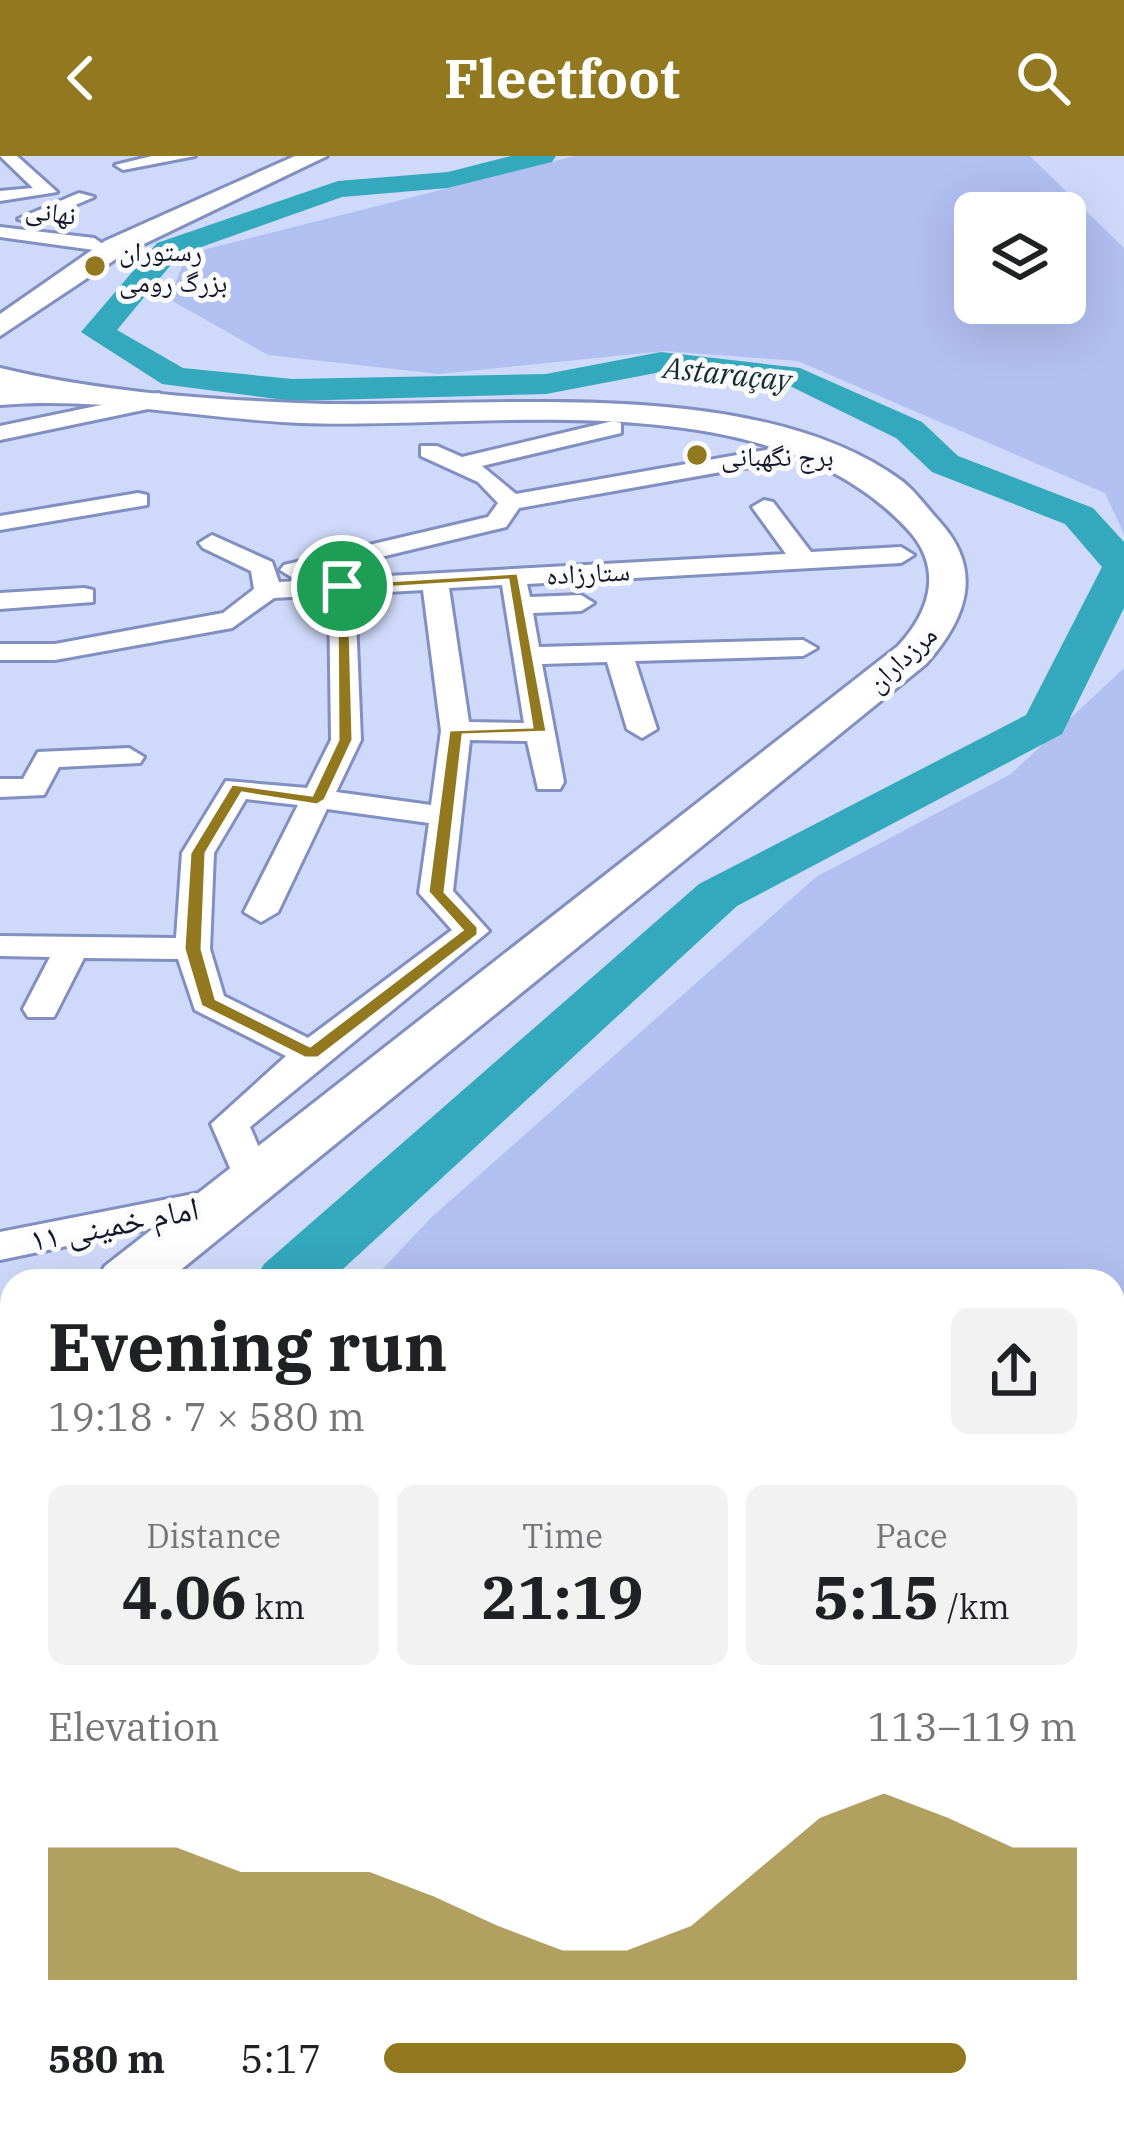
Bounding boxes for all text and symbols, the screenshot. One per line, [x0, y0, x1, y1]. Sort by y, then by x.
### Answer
text: Fleetfoot [444, 43, 680, 113]
icon: back [48, 45, 114, 111]
icon: search [1010, 45, 1076, 111]
street label: نهانی [24, 190, 78, 232]
map controls [954, 192, 1086, 324]
button: layers [954, 192, 1086, 324]
place label: رستوران بزرگ رومی [119, 233, 227, 299]
marker: رستوران بزرگ رومی [82, 253, 108, 279]
water label: Astaraçay [659, 347, 795, 399]
place label: برج نگهبانی [721, 438, 834, 474]
marker: برج نگهبانی [684, 442, 710, 468]
pin [291, 535, 393, 637]
street label: ستارزاده [545, 552, 631, 592]
icon: arrive [309, 553, 375, 619]
street label: مرزداران [858, 617, 944, 699]
street label: امام خمینی ۱۱ [26, 1186, 202, 1261]
text: Evening run [48, 1303, 447, 1389]
button: share [951, 1308, 1077, 1434]
text: 19:18 · 7 × 580 m [48, 1391, 365, 1442]
text: Distance [146, 1514, 281, 1557]
text: Time [522, 1514, 603, 1557]
text: Pace [875, 1514, 948, 1557]
text: 4.06 [122, 1557, 247, 1636]
text: 21:19 [481, 1557, 644, 1636]
text: 5:15 [813, 1557, 939, 1636]
text: km [247, 1585, 305, 1628]
text: /km [939, 1585, 1010, 1628]
text: Elevation [48, 1701, 220, 1752]
text: 113–119 m [867, 1701, 1077, 1752]
text: 580 m [48, 2033, 165, 2084]
text: 5:17 [240, 2033, 321, 2084]

